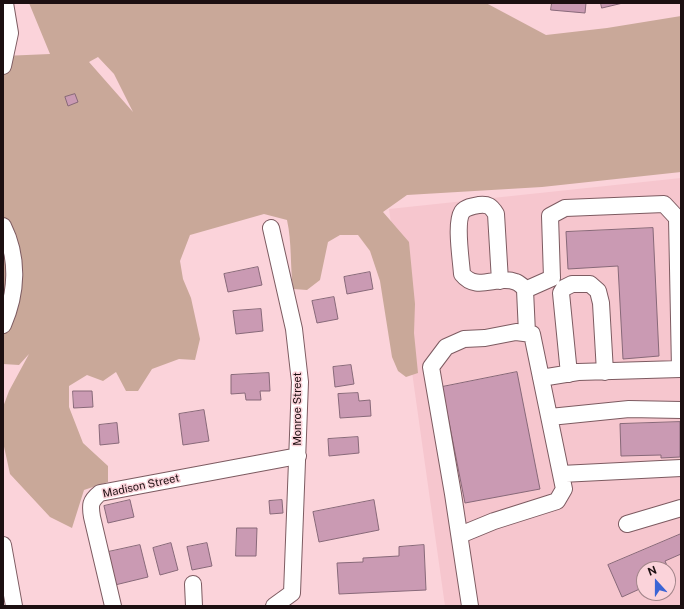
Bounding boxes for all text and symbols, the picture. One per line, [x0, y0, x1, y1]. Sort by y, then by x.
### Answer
street label: Monroe Street [291, 372, 305, 446]
street label: Madison Street [101, 471, 181, 501]
north arrow [636, 561, 676, 601]
text: N [646, 564, 658, 578]

